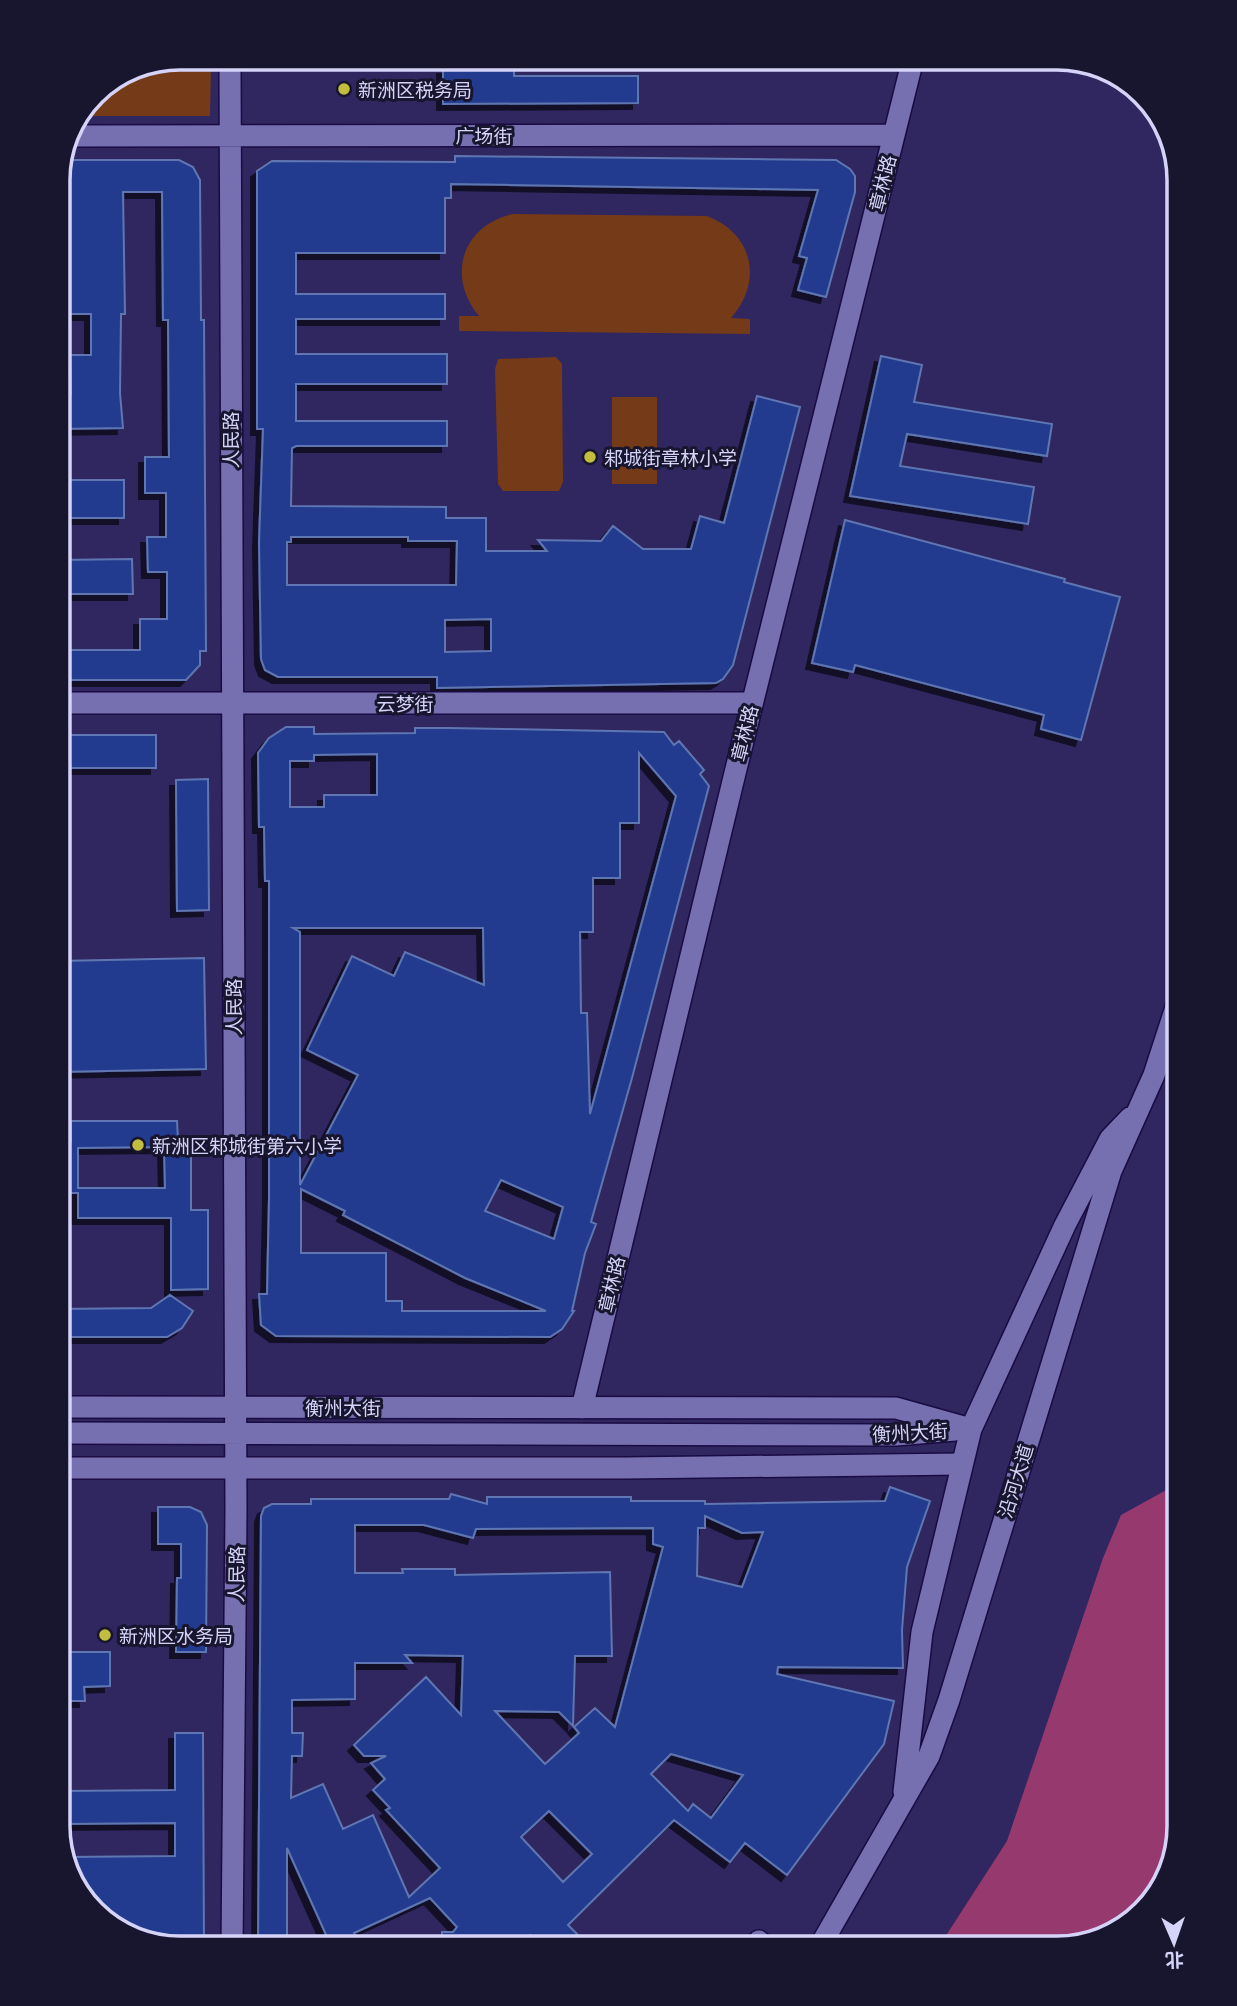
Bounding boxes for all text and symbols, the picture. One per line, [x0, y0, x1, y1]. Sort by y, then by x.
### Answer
place label: 新洲区税务局 [358, 75, 472, 104]
marker: 新洲区税务局 [336, 81, 352, 97]
street label: 广场街 [455, 121, 513, 150]
street label: 章林路 [861, 152, 903, 214]
street label: 人民路 [216, 411, 245, 469]
place label: 邾城街章林小学 [604, 443, 737, 472]
marker: 邾城街章林小学 [582, 449, 598, 465]
street label: 云梦街 [376, 689, 434, 718]
street label: 章林路 [723, 702, 765, 764]
street label: 人民路 [219, 978, 248, 1036]
place label: 新洲区邾城街第六小学 [152, 1131, 342, 1160]
marker: 新洲区邾城街第六小学 [130, 1137, 146, 1153]
street label: 章林路 [590, 1253, 632, 1315]
street label: 衡州大街 [305, 1393, 381, 1422]
street label: 衡州大街 [871, 1416, 949, 1448]
street label: 沿河大道 [990, 1440, 1040, 1522]
street label: 人民路 [221, 1545, 251, 1603]
place label: 新洲区水务局 [119, 1621, 233, 1650]
marker: 新洲区水务局 [97, 1627, 113, 1643]
north arrow [1139, 1908, 1209, 1978]
text: 北 [1165, 1946, 1185, 1975]

